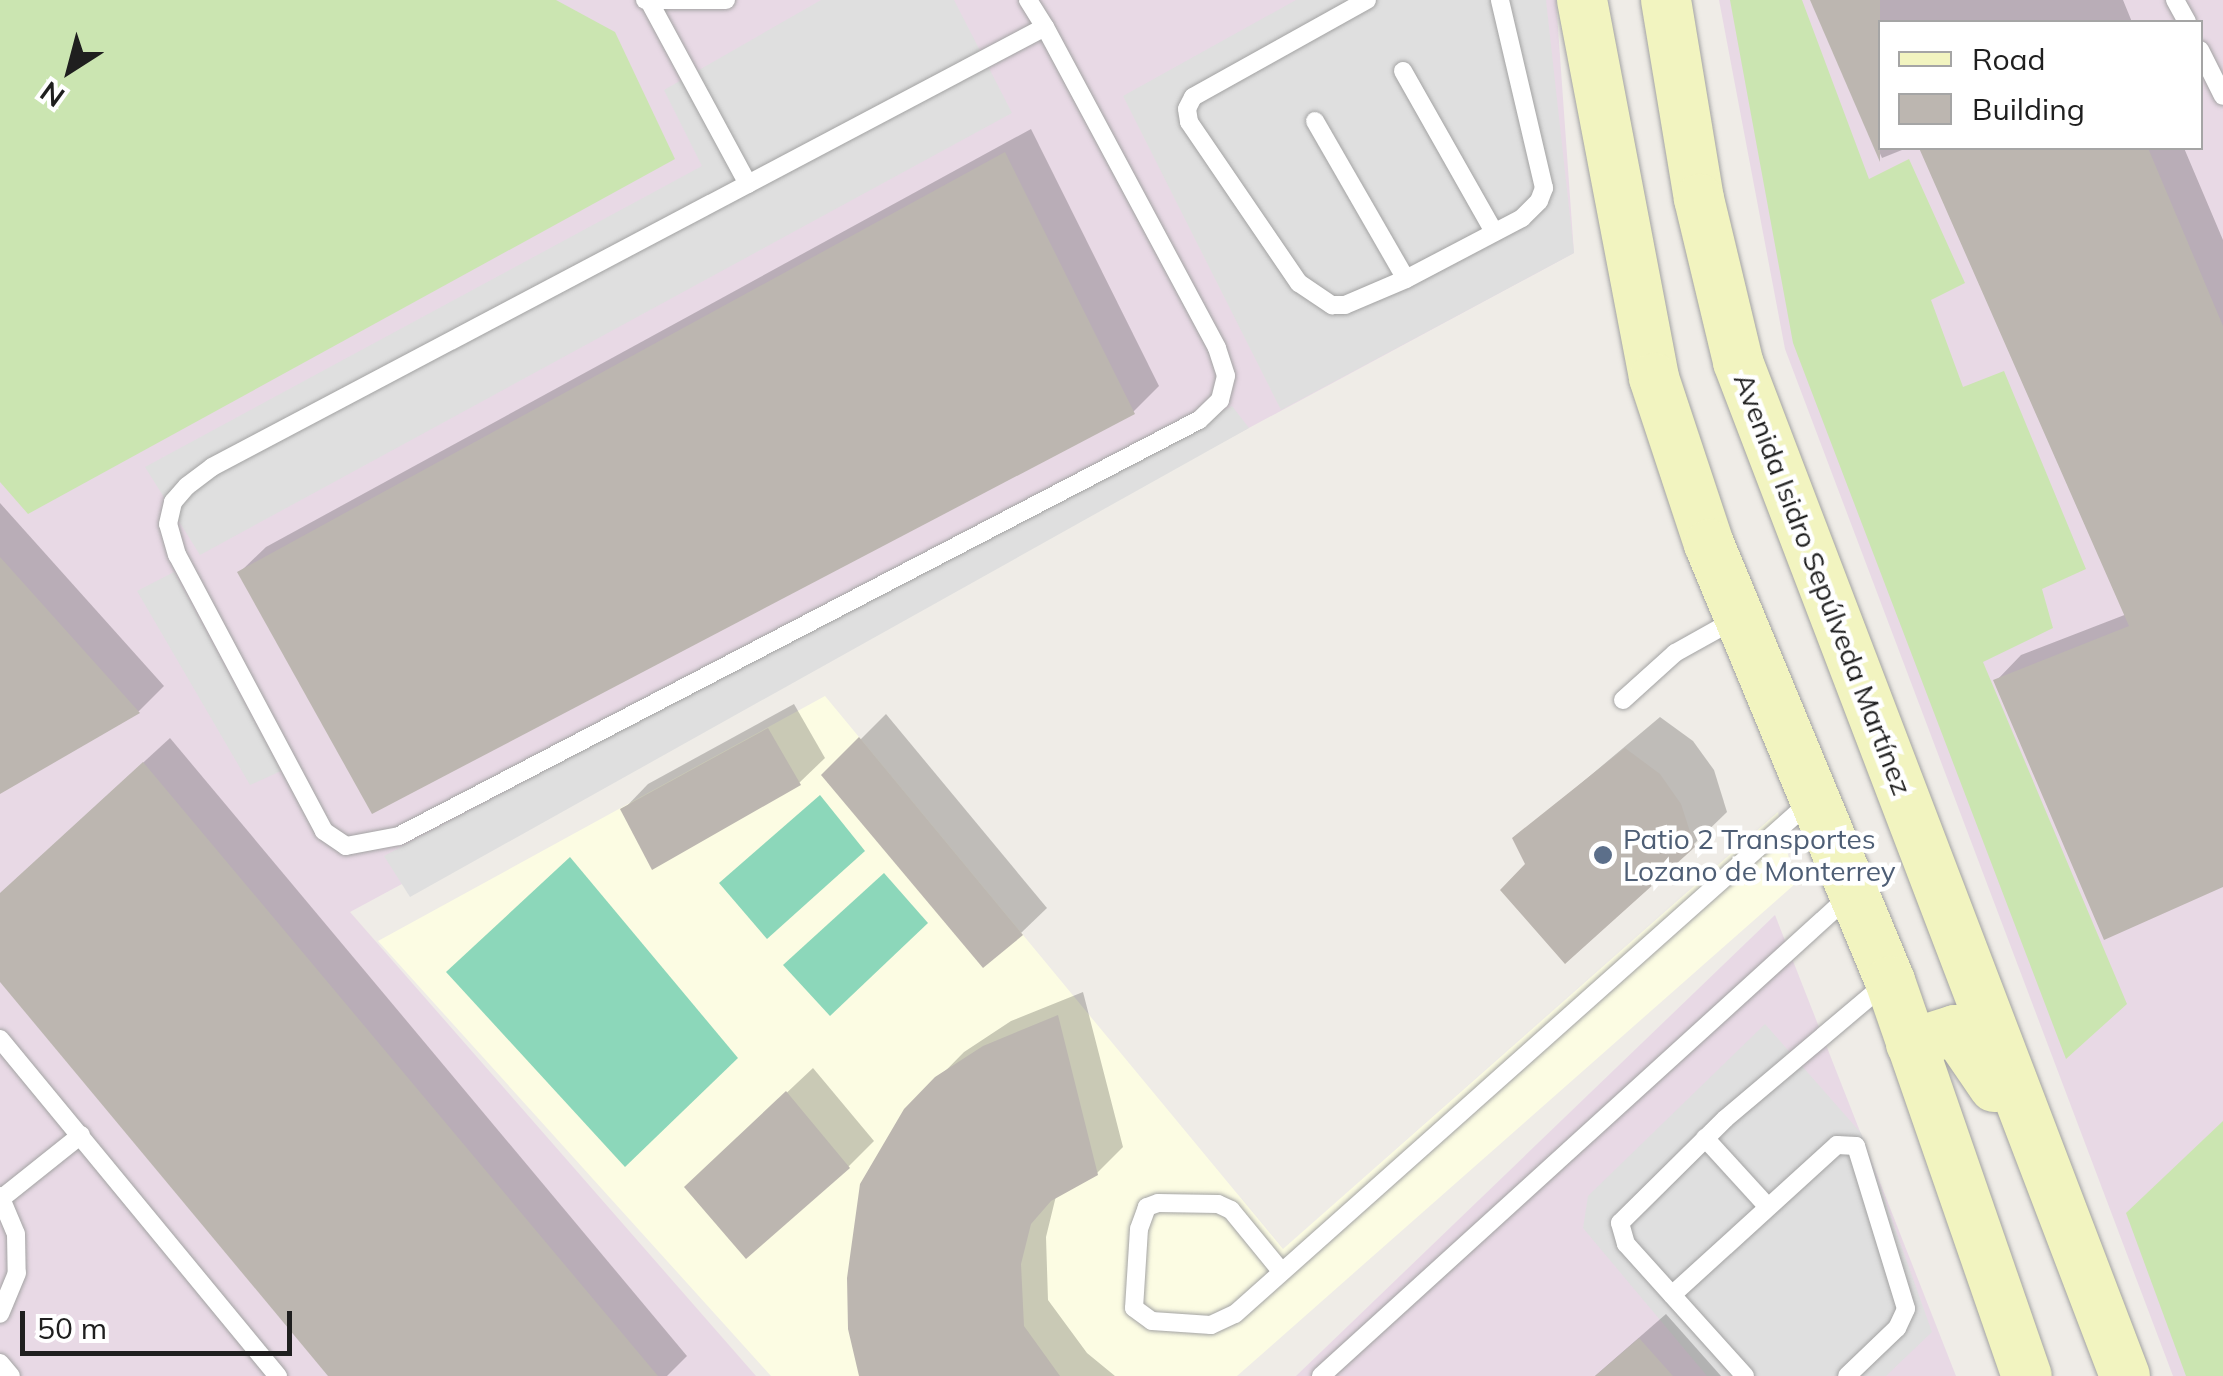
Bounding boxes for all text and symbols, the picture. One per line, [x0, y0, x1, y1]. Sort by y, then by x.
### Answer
north arrow [20, 20, 120, 120]
legend [1878, 20, 2203, 150]
text: Road [1972, 40, 2046, 78]
text: N [33, 74, 71, 115]
text: Building [1972, 90, 2085, 128]
street label: Avenida Isidro Sepúlveda Martínez [1727, 368, 1919, 800]
place label: Patio 2 Transportes Lozano de Monterrey [1623, 822, 1896, 888]
marker: Patio 2 Transportes Lozano de Monterrey [1592, 844, 1614, 866]
scale bar [25, 1291, 298, 1353]
text: 50 m [37, 1309, 107, 1347]

